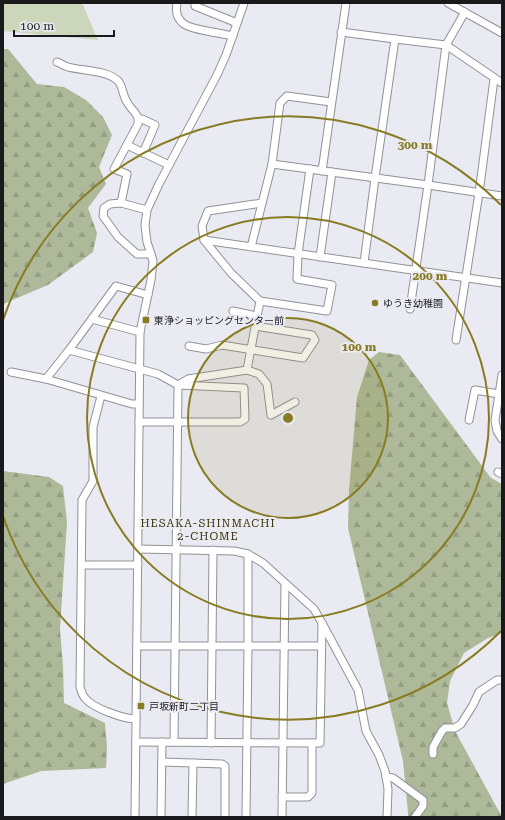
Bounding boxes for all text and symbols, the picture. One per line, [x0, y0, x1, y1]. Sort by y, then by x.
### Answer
scale bar [14, 12, 114, 38]
text: 100 m [20, 19, 54, 33]
text: 300 m [398, 138, 433, 152]
text: 200 m [413, 269, 448, 283]
marker: ゆうき幼稚園 [370, 298, 380, 308]
place label: ゆうき幼稚園 [383, 298, 443, 309]
marker: 東浄ショッピングセンター前 [141, 315, 151, 325]
place label: 東浄ショッピングセンター前 [154, 315, 284, 326]
text: 100 m [342, 340, 377, 354]
centre of rings [281, 411, 295, 425]
district label: HESAKA-SHINMACHI 2-CHOME [140, 517, 276, 543]
marker: 戸坂新町二丁目 [136, 701, 146, 711]
place label: 戸坂新町二丁目 [149, 701, 219, 712]

